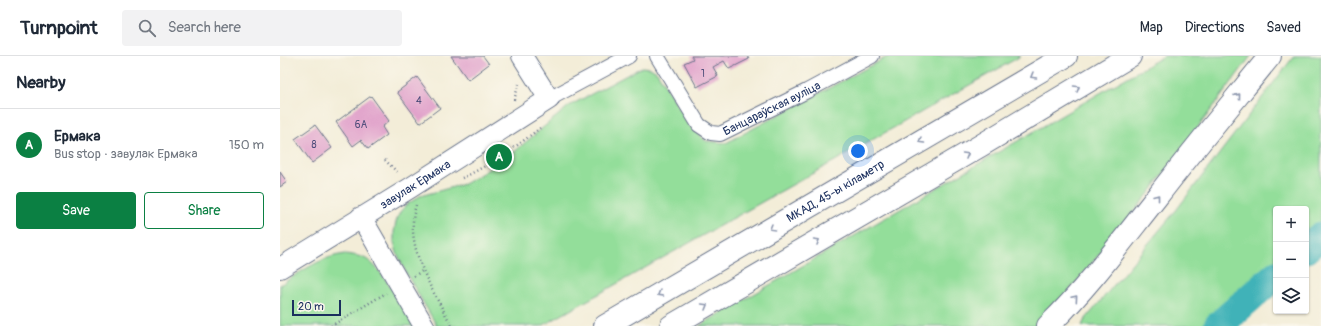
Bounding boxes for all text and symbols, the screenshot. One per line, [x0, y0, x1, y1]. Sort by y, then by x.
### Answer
search box [122, 10, 402, 46]
text: Turnpoint [20, 16, 98, 40]
icon: search [136, 17, 158, 39]
text: Search here [168, 18, 241, 37]
text: Map [1140, 19, 1163, 36]
text: Directions [1185, 19, 1244, 36]
text: Saved [1266, 19, 1301, 36]
house number: 1 [701, 68, 705, 80]
one-way arrow [1030, 71, 1037, 78]
text: Nearby [16, 72, 65, 93]
street label: Банцараўская вуліца [721, 78, 824, 139]
one-way arrow [1073, 85, 1080, 92]
one-way arrow [1234, 93, 1241, 100]
house number: 4 [416, 95, 422, 107]
house number: 6А [355, 119, 368, 131]
text: Ермака [54, 127, 100, 146]
text: A [25, 137, 33, 153]
text: 150 m [229, 137, 264, 153]
one-way arrow [917, 137, 925, 144]
house number: 8 [311, 139, 317, 151]
your location [848, 141, 868, 161]
pin: A [486, 142, 512, 172]
text: Bus stop · завулак Ермака [54, 146, 198, 162]
one-way arrow [962, 152, 969, 159]
street label: завулак Ермака [378, 157, 454, 213]
street label: МКАД, 45-ы кіламетр [784, 157, 888, 226]
button: Save [16, 192, 136, 229]
button: Share [144, 192, 264, 229]
one-way arrow [1152, 194, 1159, 201]
map controls [1273, 206, 1309, 314]
button: + [1273, 206, 1309, 242]
one-way arrow [769, 224, 776, 231]
one-way arrow [813, 238, 820, 246]
button: − [1273, 242, 1309, 278]
button: layers [1273, 278, 1309, 314]
one-way arrow [657, 289, 664, 296]
one-way arrow [1071, 295, 1078, 303]
scale bar [292, 298, 341, 317]
text: 20 m [298, 300, 324, 313]
one-way arrow [701, 304, 708, 311]

